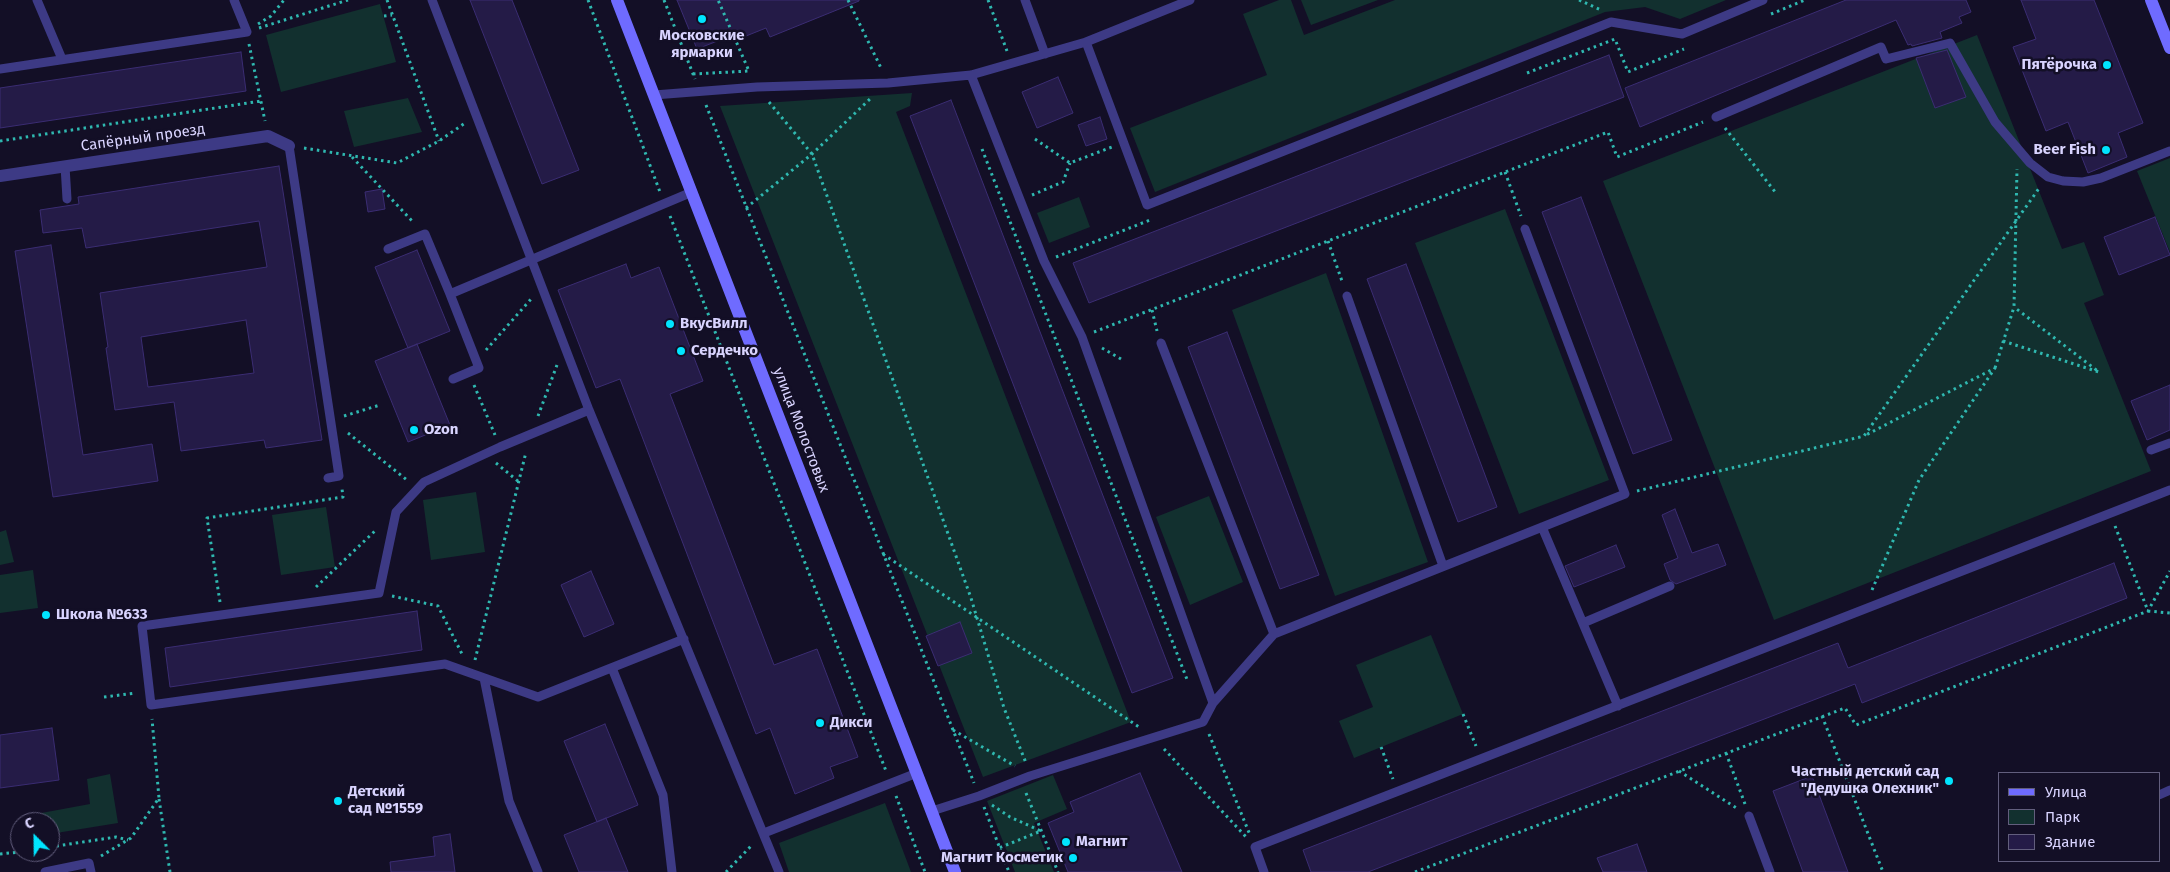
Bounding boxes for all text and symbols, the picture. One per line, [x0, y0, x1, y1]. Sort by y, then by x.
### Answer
marker: Московские ярмарки [696, 13, 708, 25]
place label: Московские ярмарки [659, 27, 745, 62]
place label: Пятёрочка [2022, 56, 2097, 74]
marker: Пятёрочка [2101, 59, 2113, 71]
street label: Сапёрный проезд [80, 120, 206, 156]
place label: Beer Fish [2034, 141, 2096, 159]
marker: Beer Fish [2100, 144, 2112, 156]
place label: ВкусВилл [680, 315, 748, 333]
marker: ВкусВилл [664, 318, 676, 330]
place label: Сердечко [691, 342, 758, 360]
marker: Сердечко [675, 345, 687, 357]
street label: улица Молостовых [769, 365, 833, 495]
place label: Ozon [424, 421, 458, 439]
marker: Ozon [408, 424, 420, 436]
place label: Школа №633 [56, 606, 147, 624]
marker: Школа №633 [40, 609, 52, 621]
place label: Дикси [830, 714, 872, 732]
marker: Дикси [814, 717, 826, 729]
place label: Частный детский сад "Дедушка Олехник" [1791, 763, 1939, 798]
legend [1998, 772, 2160, 862]
marker: Частный детский сад "Дедушка Олехник" [1943, 775, 1955, 787]
place label: Детский сад №1559 [348, 783, 423, 818]
text: Улица [2045, 783, 2087, 801]
marker: Детский сад №1559 [332, 795, 344, 807]
text: Парк [2045, 808, 2080, 826]
north arrow [10, 812, 60, 862]
text: С [22, 814, 36, 833]
place label: Магнит [1076, 833, 1127, 851]
text: Здание [2045, 833, 2095, 851]
marker: Магнит [1060, 836, 1072, 848]
place label: Магнит Косметик [941, 849, 1063, 867]
marker: Магнит Косметик [1067, 852, 1079, 864]

